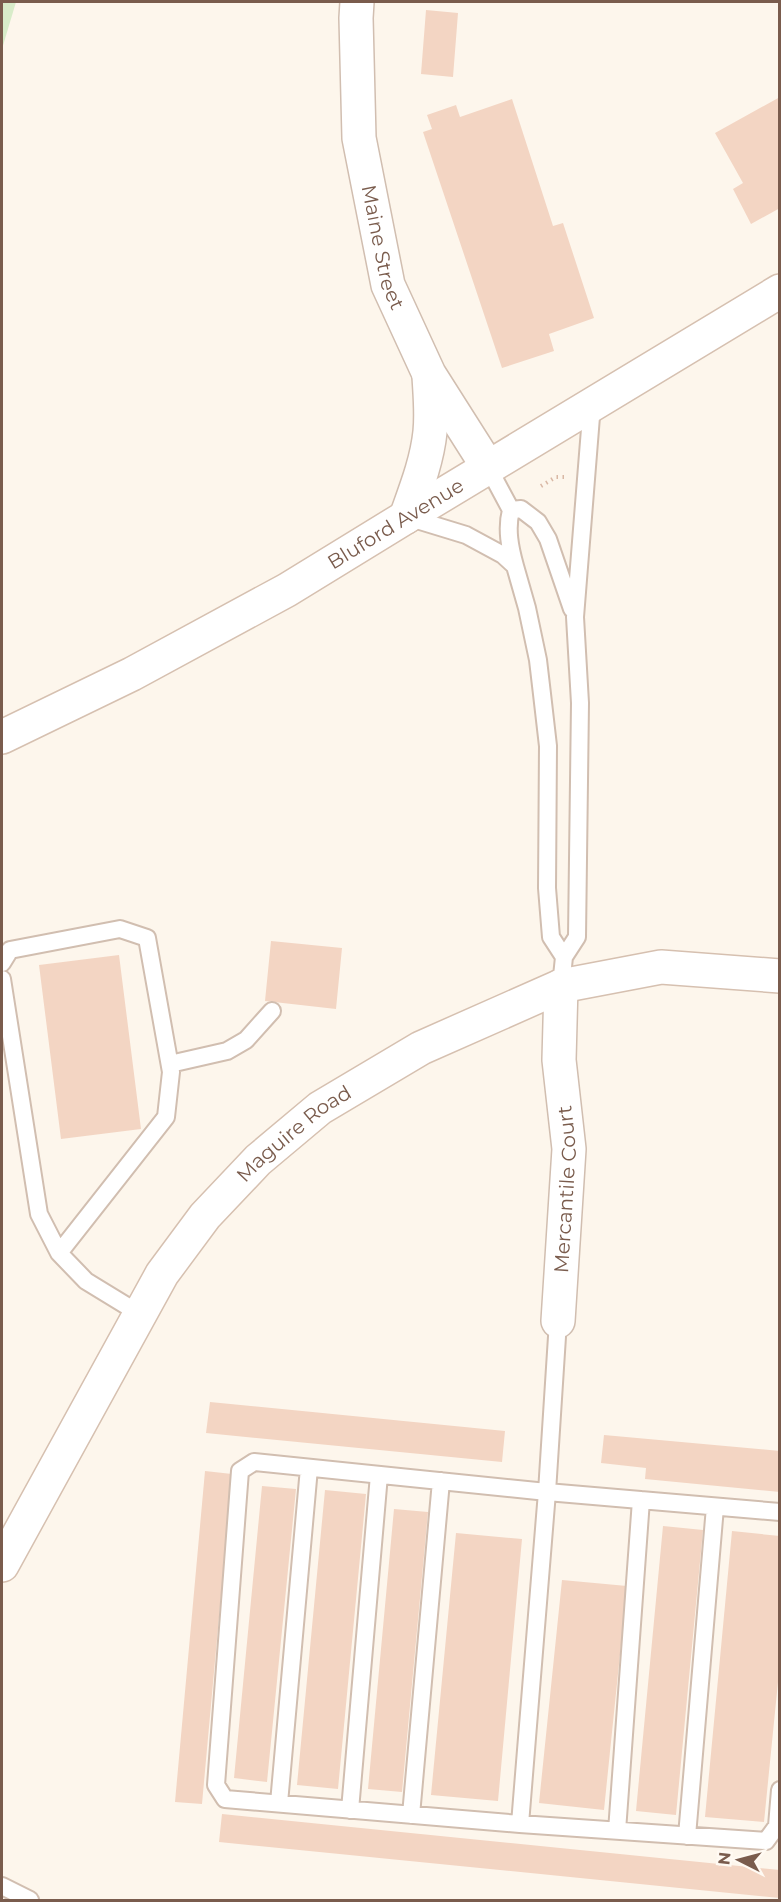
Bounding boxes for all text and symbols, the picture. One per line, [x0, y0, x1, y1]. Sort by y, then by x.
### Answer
street label: Maine Street [357, 183, 410, 314]
street label: Bluford Avenue [323, 473, 468, 574]
street label: Maguire Road [232, 1080, 355, 1187]
street label: Mercantile Court [549, 1104, 581, 1274]
north arrow [709, 1830, 769, 1890]
text: N [714, 1851, 735, 1866]

